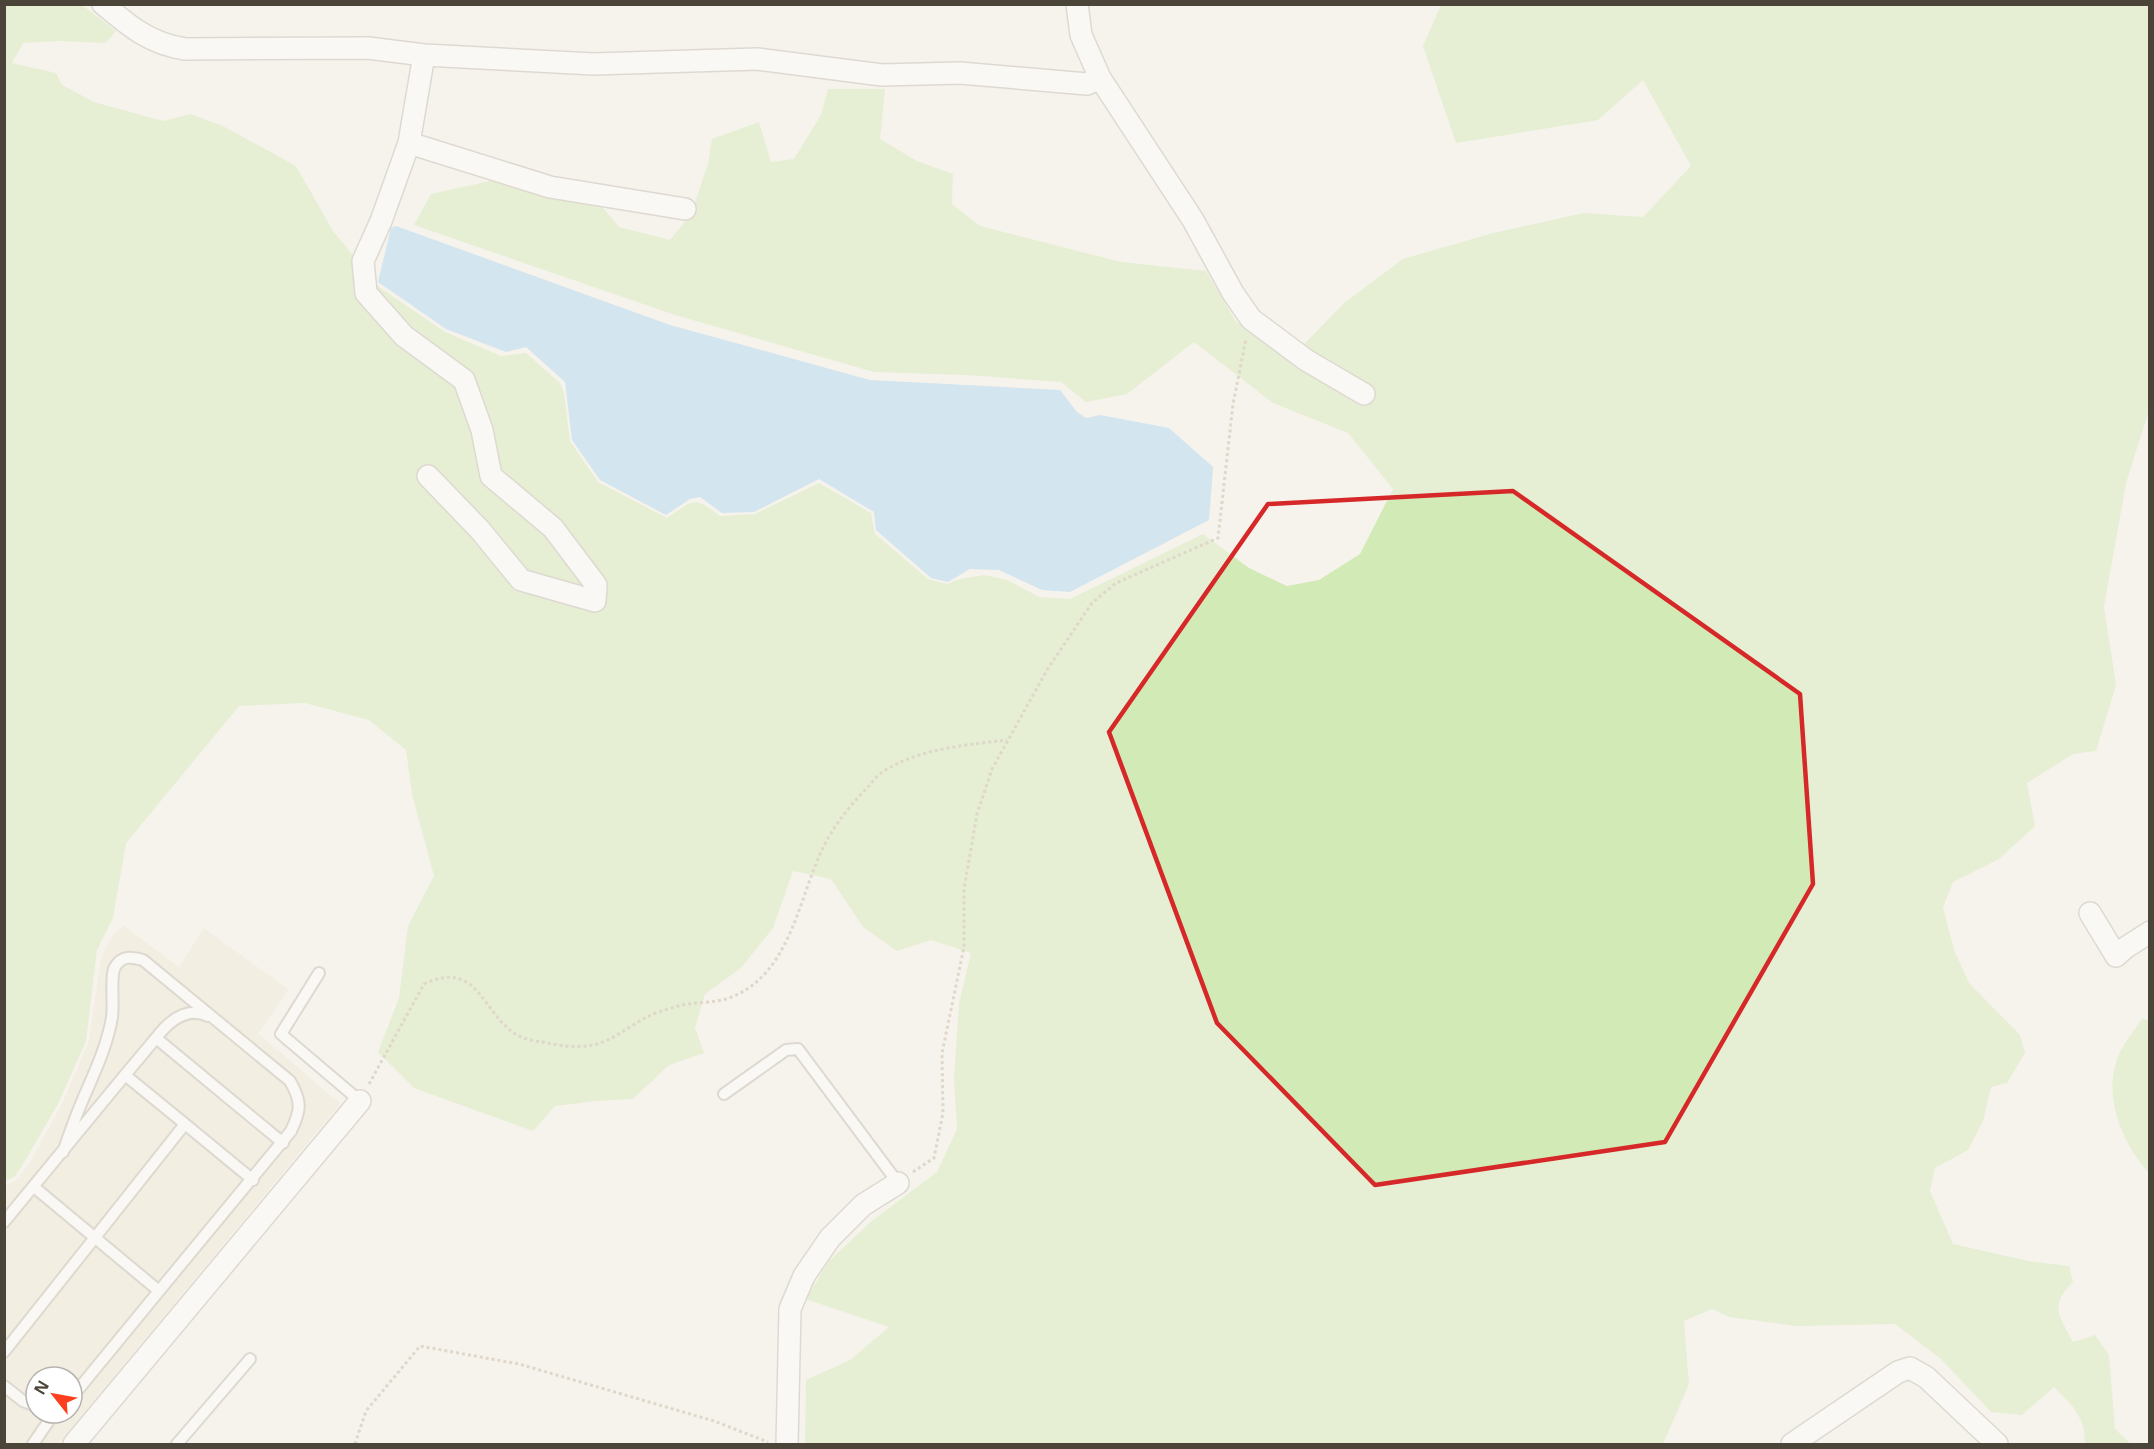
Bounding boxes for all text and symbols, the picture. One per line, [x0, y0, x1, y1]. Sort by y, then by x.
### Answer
north arrow [24, 1365, 84, 1425]
text: N [28, 1376, 54, 1399]

